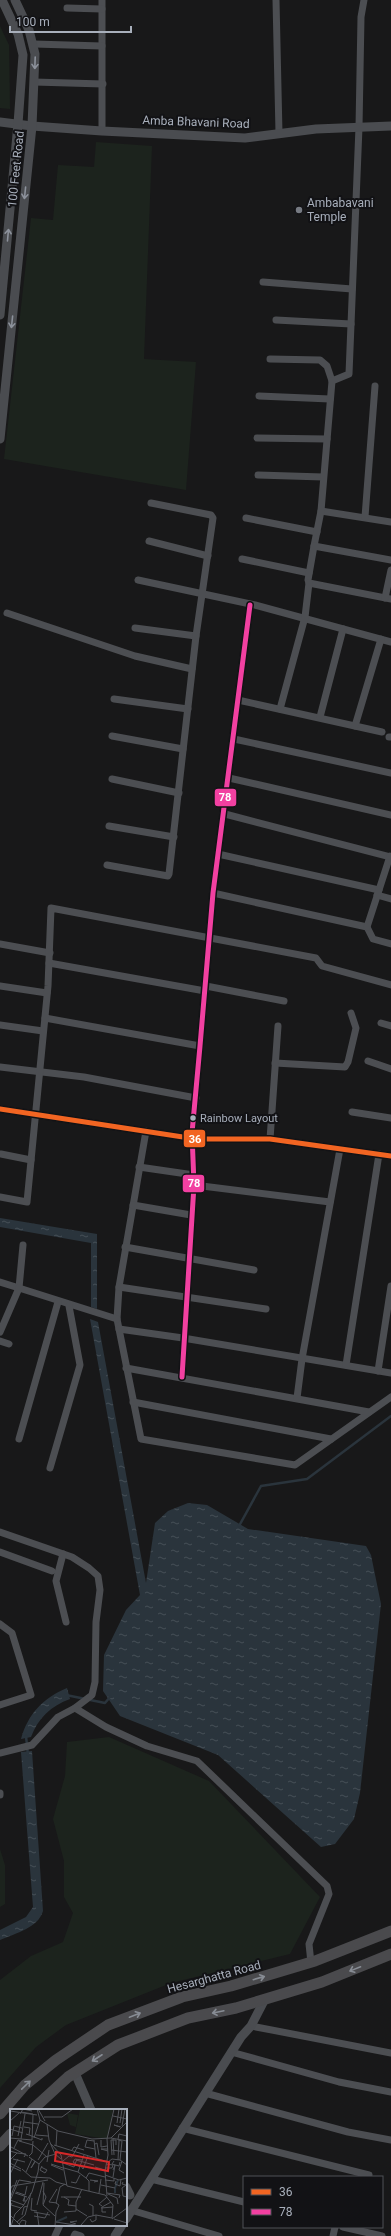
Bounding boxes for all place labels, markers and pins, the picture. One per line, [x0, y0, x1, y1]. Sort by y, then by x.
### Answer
place label: Ambabavani Temple [307, 196, 374, 224]
marker: Ambabavani Temple [294, 205, 304, 215]
place label: Rainbow Layout [200, 1112, 278, 1125]
marker: Rainbow Layout [188, 1113, 198, 1123]

